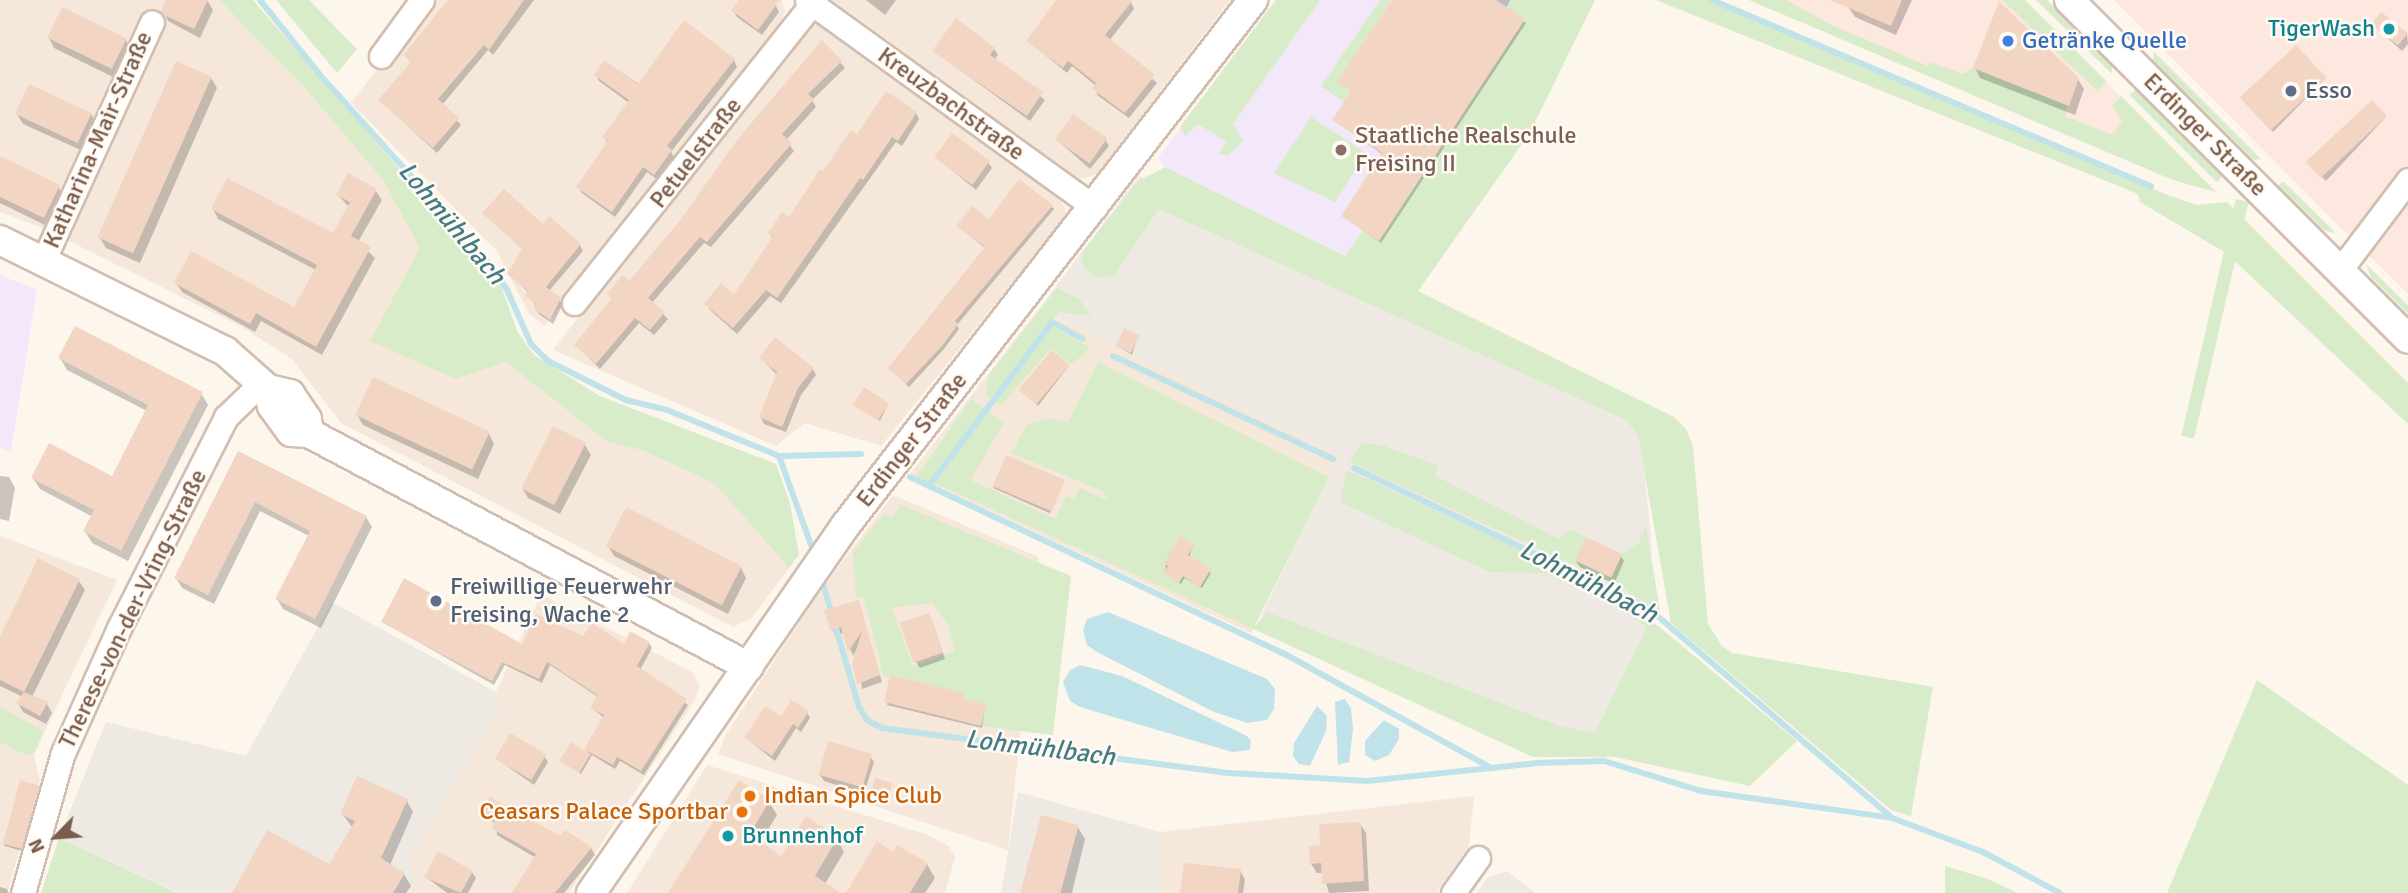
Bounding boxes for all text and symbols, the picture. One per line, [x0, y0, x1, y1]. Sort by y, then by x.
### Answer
place label: TigerWash [2268, 15, 2375, 43]
marker: TigerWash [2381, 21, 2397, 37]
street label: Katharina-Mair-Straße [37, 27, 159, 253]
place label: Getränke Quelle [2022, 27, 2187, 55]
marker: Getränke Quelle [2000, 33, 2016, 49]
street label: Kreuzbachstraße [872, 41, 1030, 167]
street label: Erdinger Straße [2137, 67, 2273, 203]
place label: Esso [2305, 77, 2352, 105]
marker: Esso [2283, 83, 2299, 99]
street label: Petuelstraße [644, 92, 748, 214]
place label: Staatliche Realschule Freising II [1355, 122, 1576, 178]
marker: Staatliche Realschule Freising II [1333, 142, 1349, 158]
water label: Lohmühlbach [391, 156, 511, 292]
street label: Erdinger Straße [851, 367, 973, 513]
street label: Therese-von-der-Vring-Straße [53, 465, 213, 753]
water label: Lohmühlbach [1514, 535, 1662, 631]
place label: Freiwillige Feuerwehr Freising, Wache 2 [450, 573, 672, 629]
marker: Freiwillige Feuerwehr Freising, Wache 2 [428, 593, 444, 609]
water label: Lohmühlbach [963, 724, 1117, 774]
place label: Indian Spice Club [764, 782, 942, 810]
marker: Indian Spice Club [742, 788, 758, 804]
place label: Ceasars Palace Sportbar [479, 798, 728, 826]
north arrow [21, 802, 91, 872]
marker: Ceasars Palace Sportbar [734, 804, 750, 820]
place label: Brunnenhof [742, 822, 863, 850]
marker: Brunnenhof [720, 828, 736, 844]
text: N [23, 835, 51, 857]

